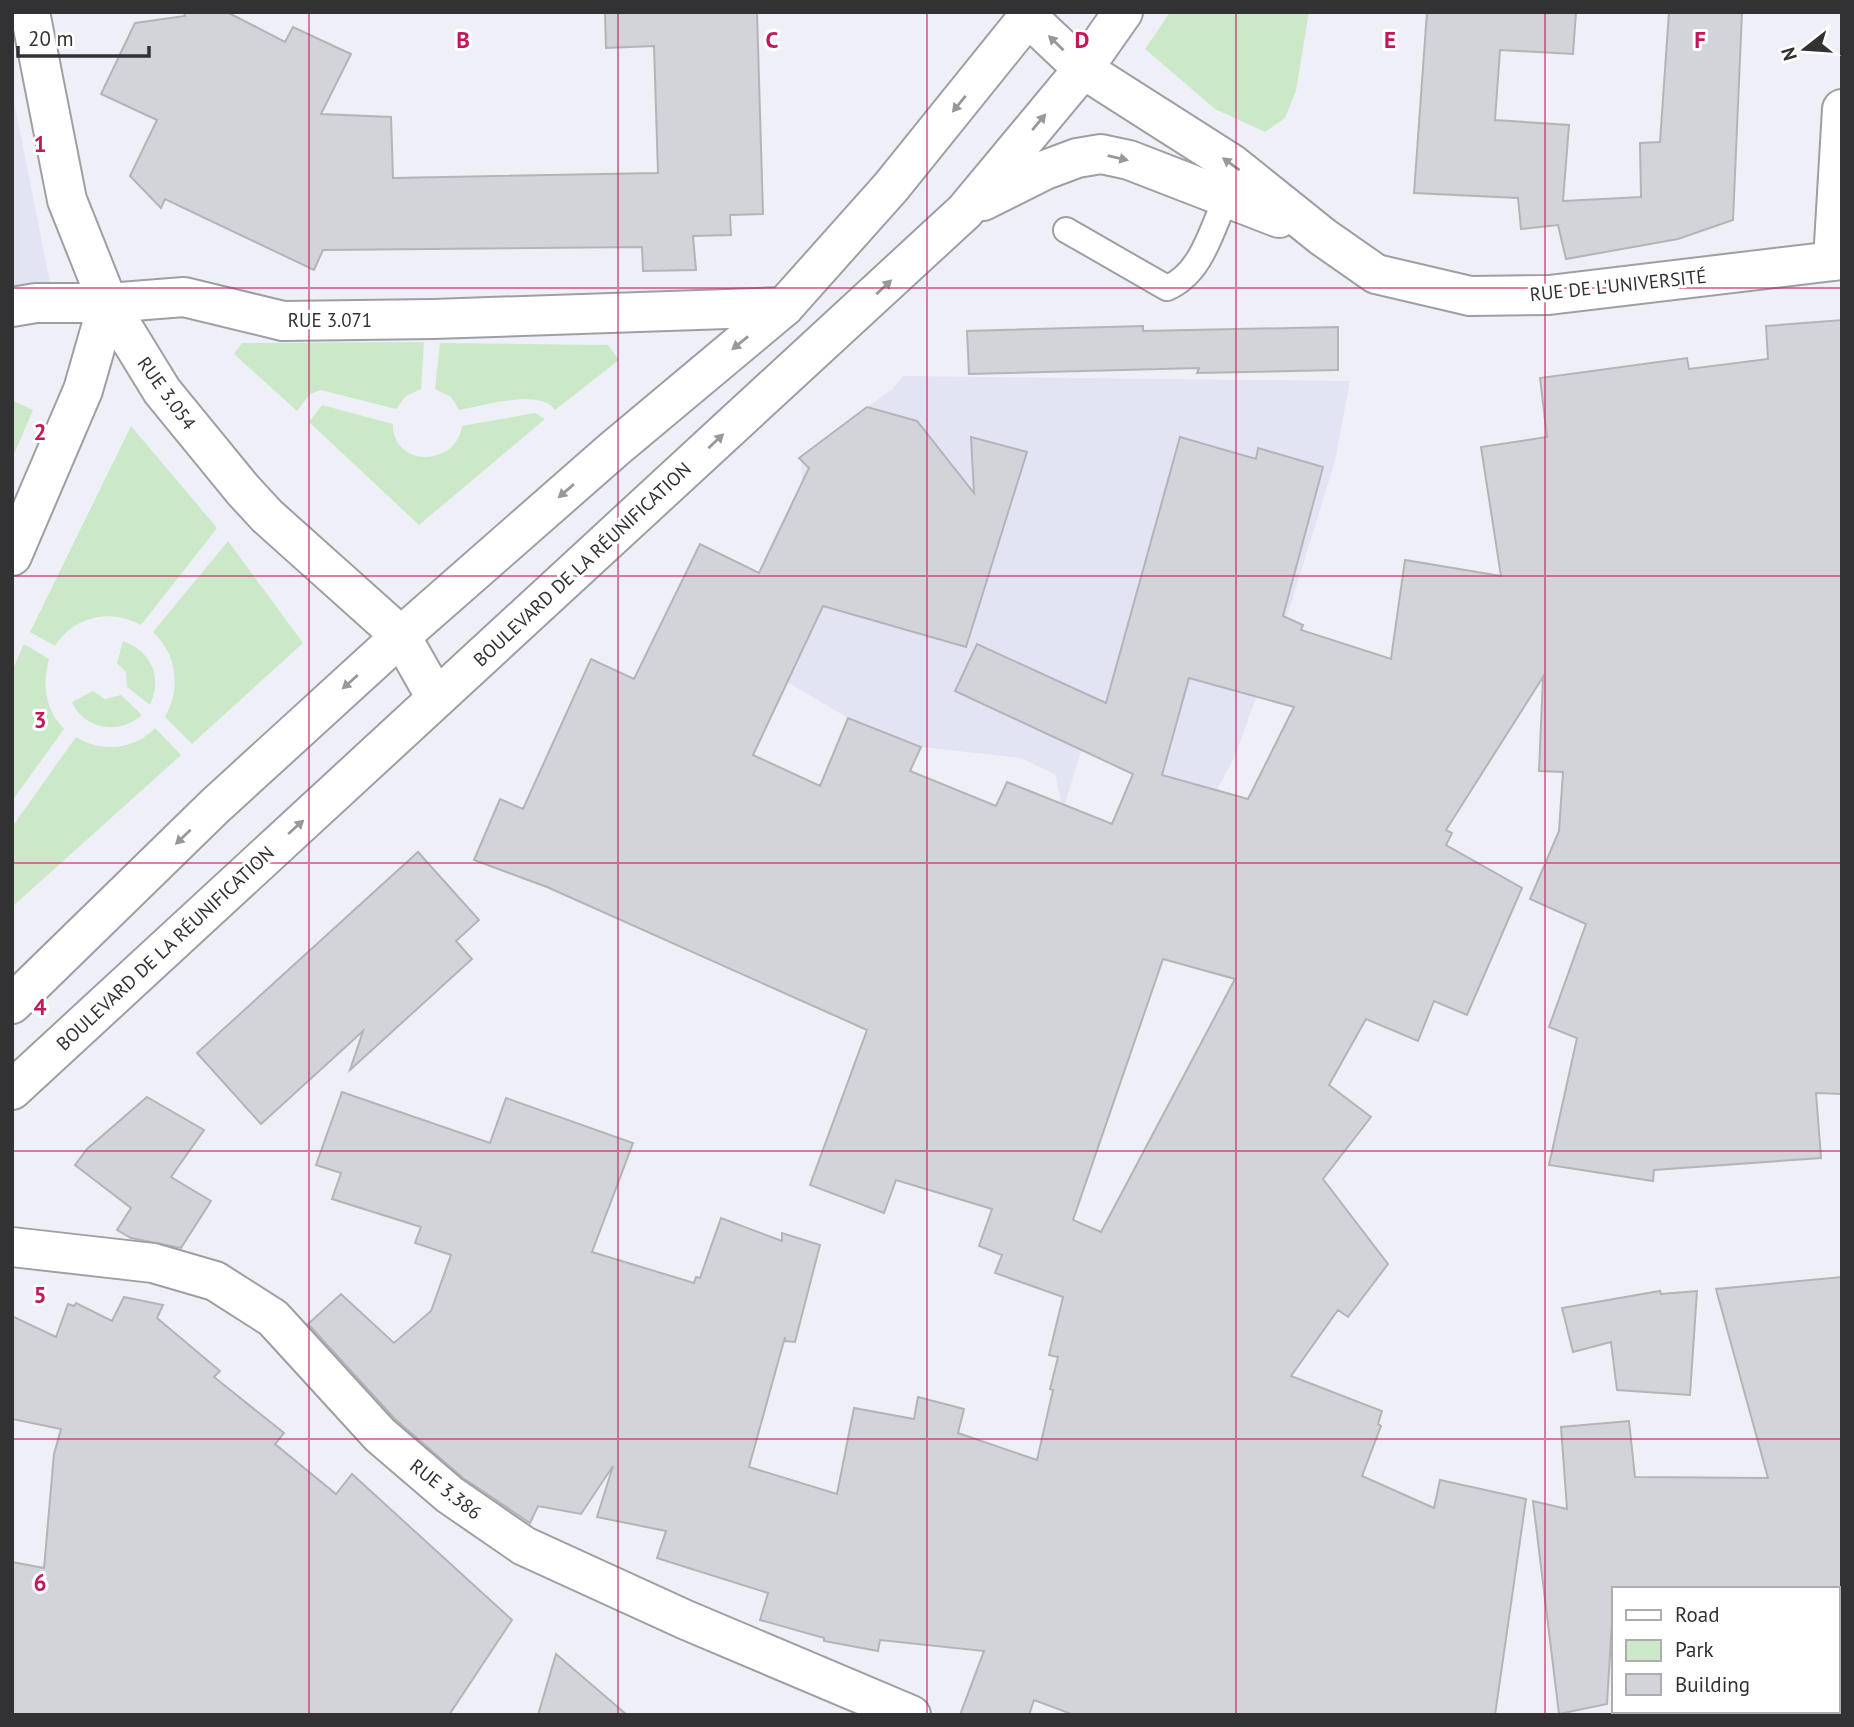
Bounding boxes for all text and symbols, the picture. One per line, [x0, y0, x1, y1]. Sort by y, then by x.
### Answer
scale bar [18, 14, 149, 58]
north arrow [1770, 14, 1840, 84]
text: 20 m [28, 25, 74, 52]
text: B [456, 25, 470, 54]
text: C [766, 25, 779, 54]
text: D [1075, 25, 1089, 54]
text: E [1384, 25, 1396, 54]
text: F [1694, 25, 1706, 54]
one-way arrow [1048, 36, 1065, 52]
text: N [1775, 44, 1802, 63]
one-way arrow [951, 94, 966, 112]
one-way arrow [1031, 113, 1047, 131]
text: 1 [33, 129, 47, 158]
one-way arrow [1107, 153, 1129, 164]
one-way arrow [1222, 157, 1240, 171]
street label: RUE DE L'UNIVERSITÉ [1528, 264, 1708, 306]
one-way arrow [875, 280, 892, 296]
street label: RUE 3.071 [288, 308, 372, 332]
one-way arrow [731, 336, 749, 351]
street label: RUE 3.054 [132, 352, 202, 434]
text: 2 [33, 417, 47, 446]
one-way arrow [707, 434, 724, 450]
street label: BOULEVARD DE LA RÉUNIFICATION [468, 457, 696, 671]
one-way arrow [558, 482, 575, 498]
one-way arrow [342, 674, 359, 690]
text: 3 [33, 705, 47, 734]
one-way arrow [287, 819, 305, 835]
one-way arrow [175, 828, 192, 844]
street label: BOULEVARD DE LA RÉUNIFICATION [51, 841, 279, 1055]
text: 4 [33, 992, 47, 1021]
text: 5 [33, 1280, 47, 1309]
street label: RUE 3.386 [405, 1454, 487, 1524]
text: 6 [33, 1568, 47, 1597]
legend [1612, 1587, 1840, 1713]
text: Road [1675, 1601, 1719, 1628]
text: Park [1675, 1636, 1714, 1663]
text: Building [1675, 1671, 1750, 1698]

